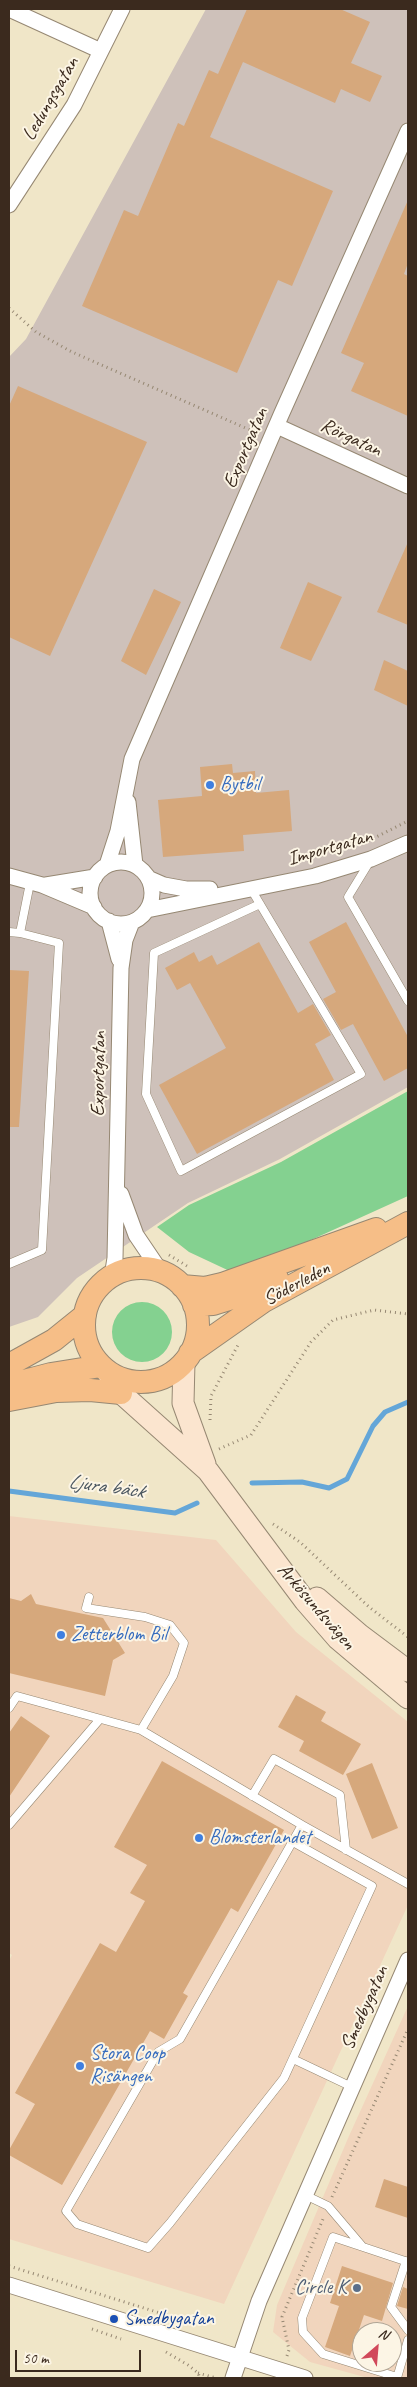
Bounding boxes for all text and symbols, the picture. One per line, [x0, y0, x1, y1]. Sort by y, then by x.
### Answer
street label: Ledungsgatan [17, 53, 85, 145]
street label: Exportgatan [218, 404, 274, 492]
street label: Rörgatan [317, 413, 385, 463]
place label: Bytbil [220, 773, 260, 797]
marker: Bytbil [204, 779, 216, 791]
street label: Importgatan [285, 825, 375, 871]
street label: Exportgatan [86, 1031, 112, 1117]
street label: Söderleden [260, 1257, 334, 1311]
water label: Ljura bäck [67, 1469, 145, 1505]
street label: Arkösundsvägen [272, 1559, 360, 1655]
place label: Zetterblom Bil [71, 1623, 167, 1647]
marker: Zetterblom Bil [55, 1629, 67, 1641]
place label: Blomsterlandet [209, 1826, 311, 1850]
marker: Blomsterlandet [193, 1832, 205, 1844]
street label: Smedbygatan [336, 1962, 394, 2054]
place label: Stora Coop Risängen [90, 2042, 165, 2089]
marker: Stora Coop Risängen [74, 2060, 86, 2072]
place label: Circle K [295, 2276, 347, 2300]
marker: Circle K [351, 2282, 363, 2294]
place label: Smedbygatan [124, 2307, 214, 2331]
marker: Smedbygatan [108, 2313, 120, 2325]
north arrow [352, 2322, 402, 2372]
text: N [376, 2325, 391, 2344]
scale bar [18, 2340, 144, 2372]
text: 50 m [23, 2349, 49, 2368]

